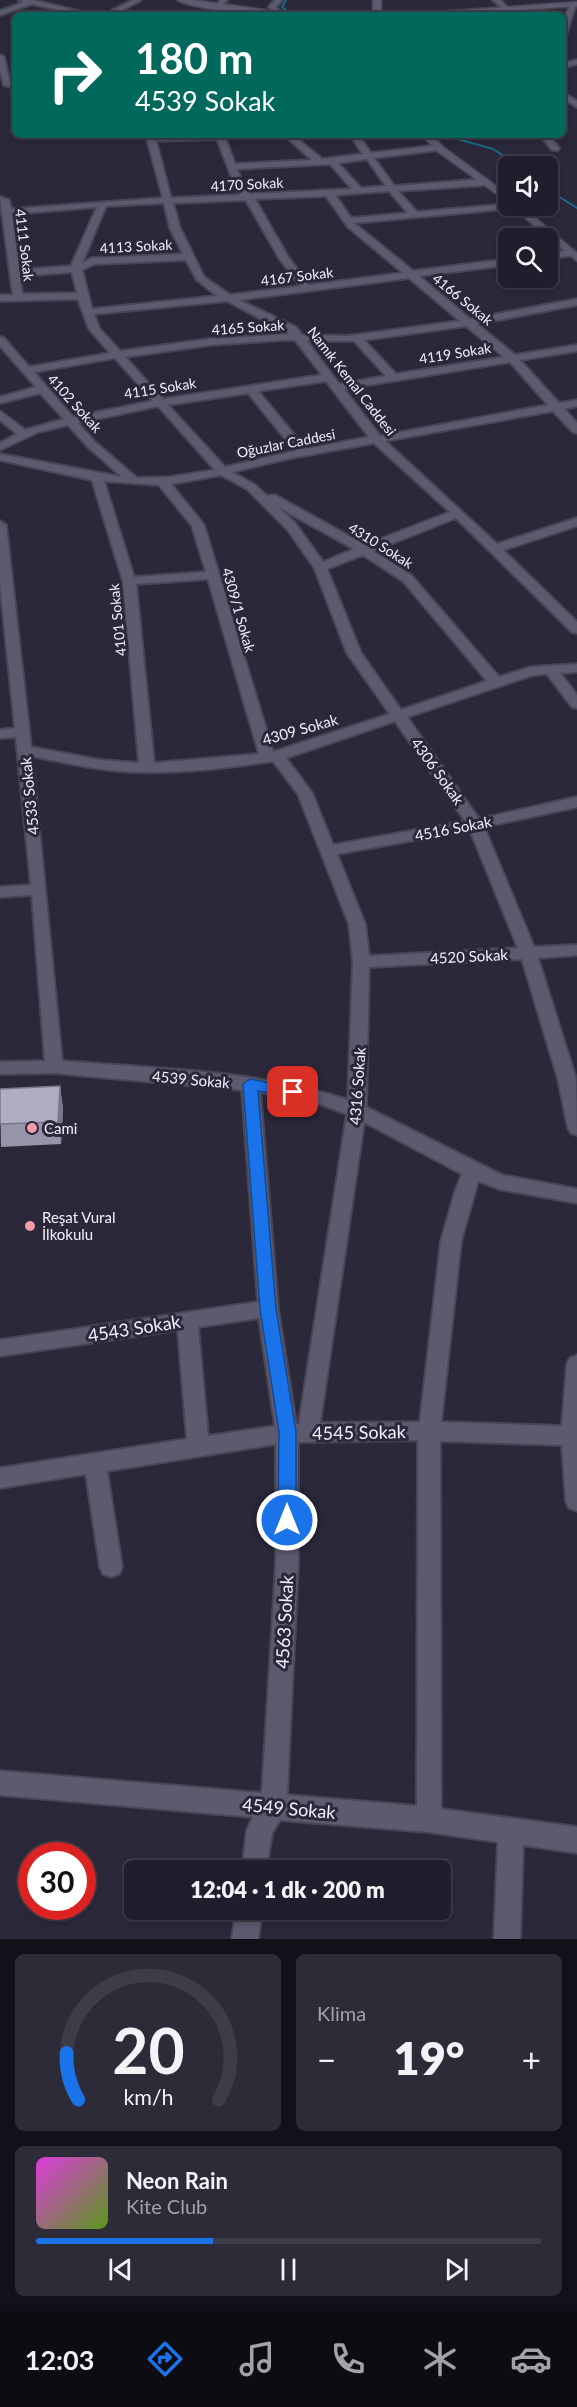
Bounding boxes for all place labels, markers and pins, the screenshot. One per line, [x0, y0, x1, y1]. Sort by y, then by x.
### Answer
pin [267, 1066, 318, 1117]
place label: Cami [44, 1119, 77, 1137]
marker: Cami [25, 1121, 39, 1135]
place label: Reşat Vural İlkokulu [42, 1208, 115, 1243]
marker: Reşat Vural İlkokulu [23, 1219, 37, 1233]

